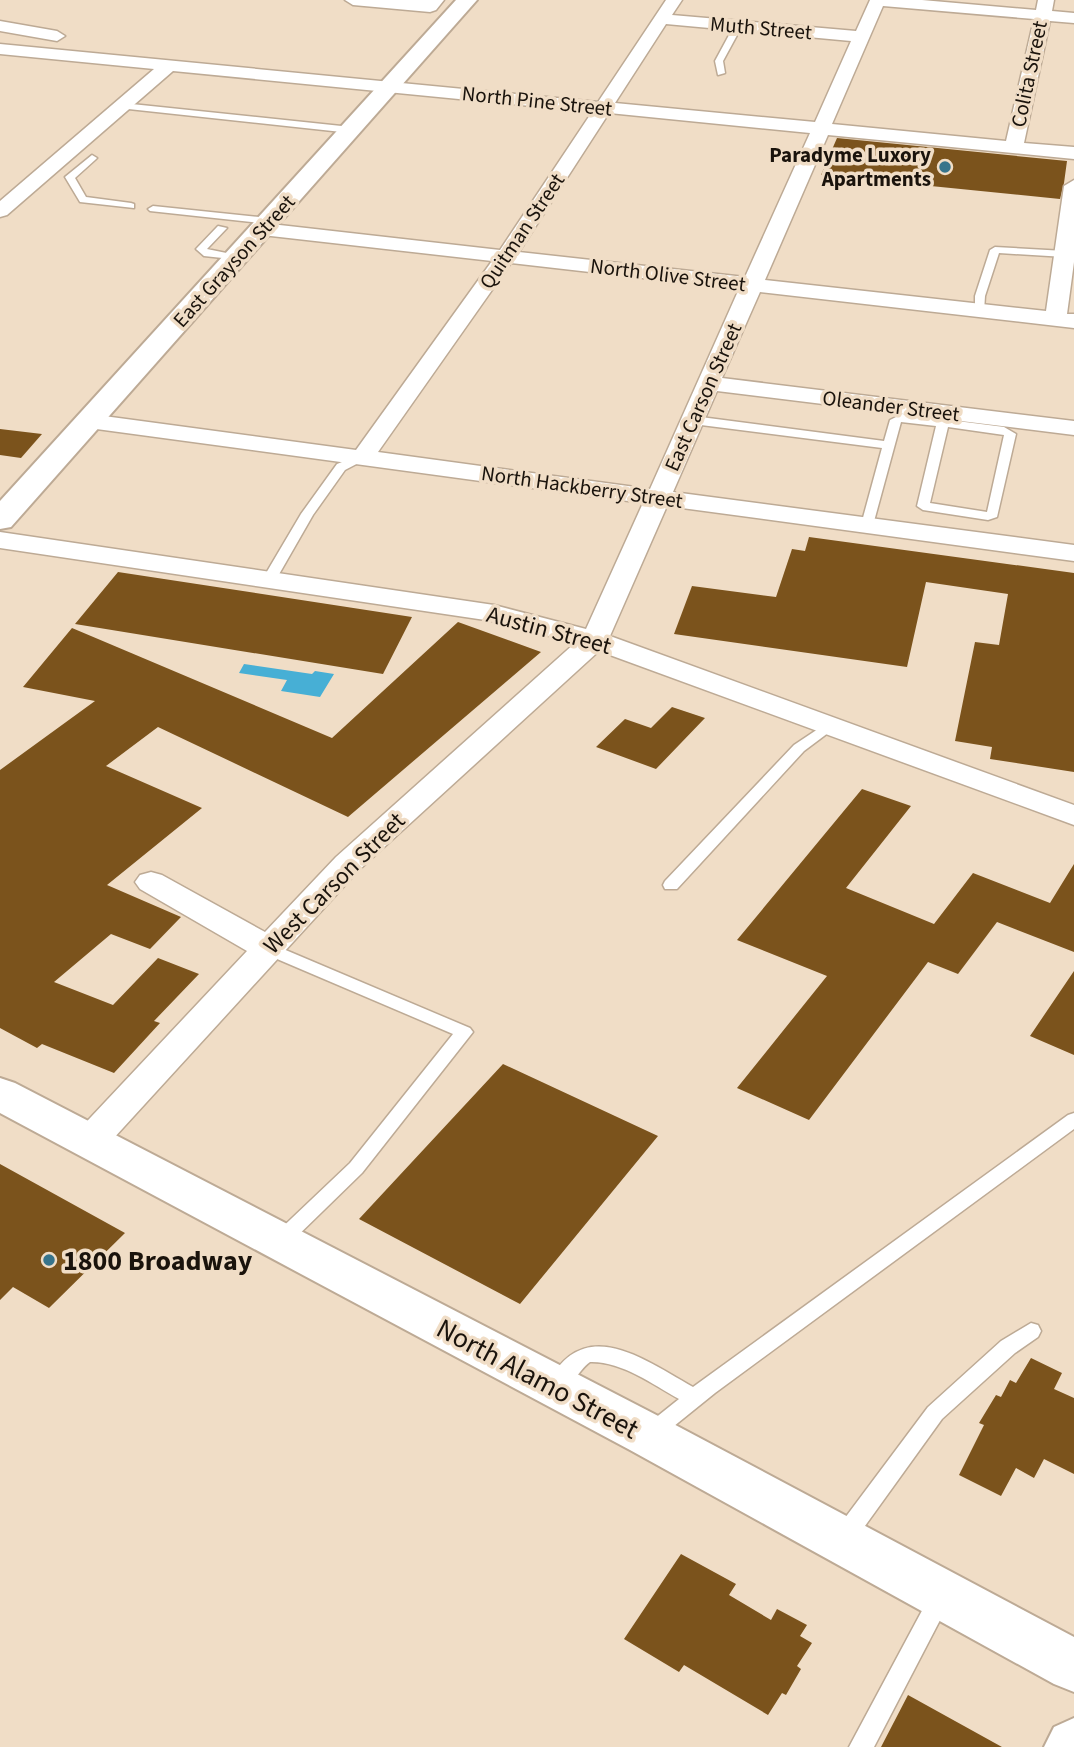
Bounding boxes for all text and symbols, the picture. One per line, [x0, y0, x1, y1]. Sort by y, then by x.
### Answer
street label: Muth Street [709, 9, 813, 47]
street label: Colita Street [1003, 18, 1055, 130]
street label: North Pine Street [460, 78, 614, 124]
place label: Paradyme Luxory Apartments [769, 140, 931, 194]
marker: Paradyme Luxory Apartments [937, 159, 953, 175]
street label: Quitman Street [472, 167, 572, 295]
street label: East Grayson Street [166, 188, 302, 334]
street label: North Olive Street [589, 251, 747, 299]
street label: East Carson Street [657, 318, 749, 476]
street label: Oleander Street [821, 383, 961, 429]
street label: North Hackberry Street [479, 458, 685, 516]
street label: Austin Street [483, 597, 615, 664]
street label: West Carson Street [255, 804, 413, 962]
place label: 1800 Broadway [63, 1241, 253, 1281]
marker: 1800 Broadway [41, 1252, 57, 1268]
street label: North Alamo Street [429, 1309, 646, 1449]

